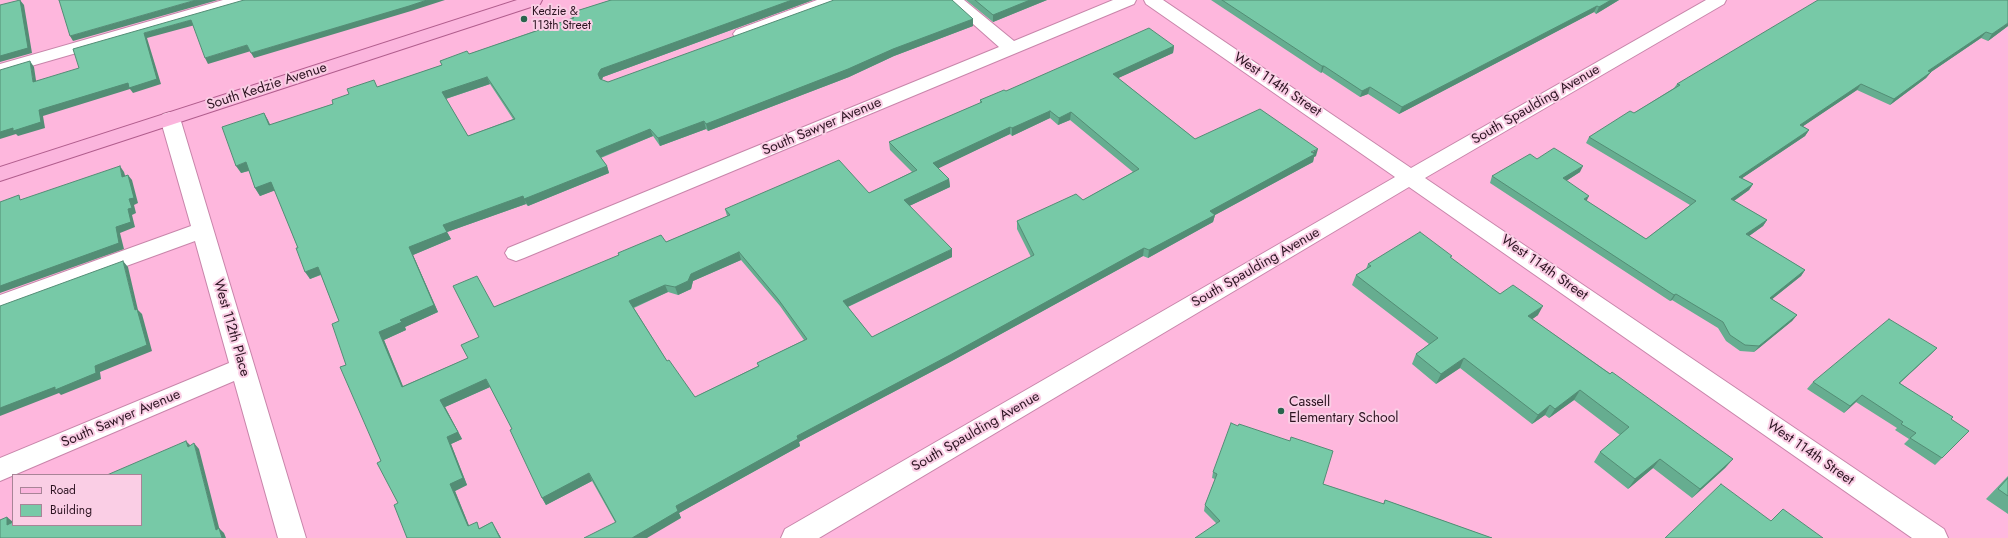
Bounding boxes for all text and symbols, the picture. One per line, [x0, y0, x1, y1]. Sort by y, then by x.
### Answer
place label: Kedzie & 113th Street [532, 5, 591, 33]
marker: Kedzie & 113th Street [519, 14, 529, 24]
street label: West 114th Street [1230, 49, 1324, 121]
street label: South Kedzie Avenue [205, 60, 329, 114]
street label: South Spaulding Avenue [1469, 61, 1603, 149]
street label: South Sawyer Avenue [760, 94, 884, 160]
street label: South Spaulding Avenue [1189, 224, 1323, 312]
street label: West 114th Street [1497, 232, 1591, 304]
street label: West 112th Place [209, 278, 253, 378]
street label: South Sawyer Avenue [59, 386, 183, 452]
street label: South Spaulding Avenue [909, 388, 1043, 476]
place label: Cassell Elementary School [1289, 395, 1399, 428]
marker: Cassell Elementary School [1276, 406, 1286, 416]
street label: West 114th Street [1763, 417, 1857, 489]
legend [12, 474, 142, 526]
text: Road [50, 481, 76, 499]
text: Building [50, 501, 92, 519]

